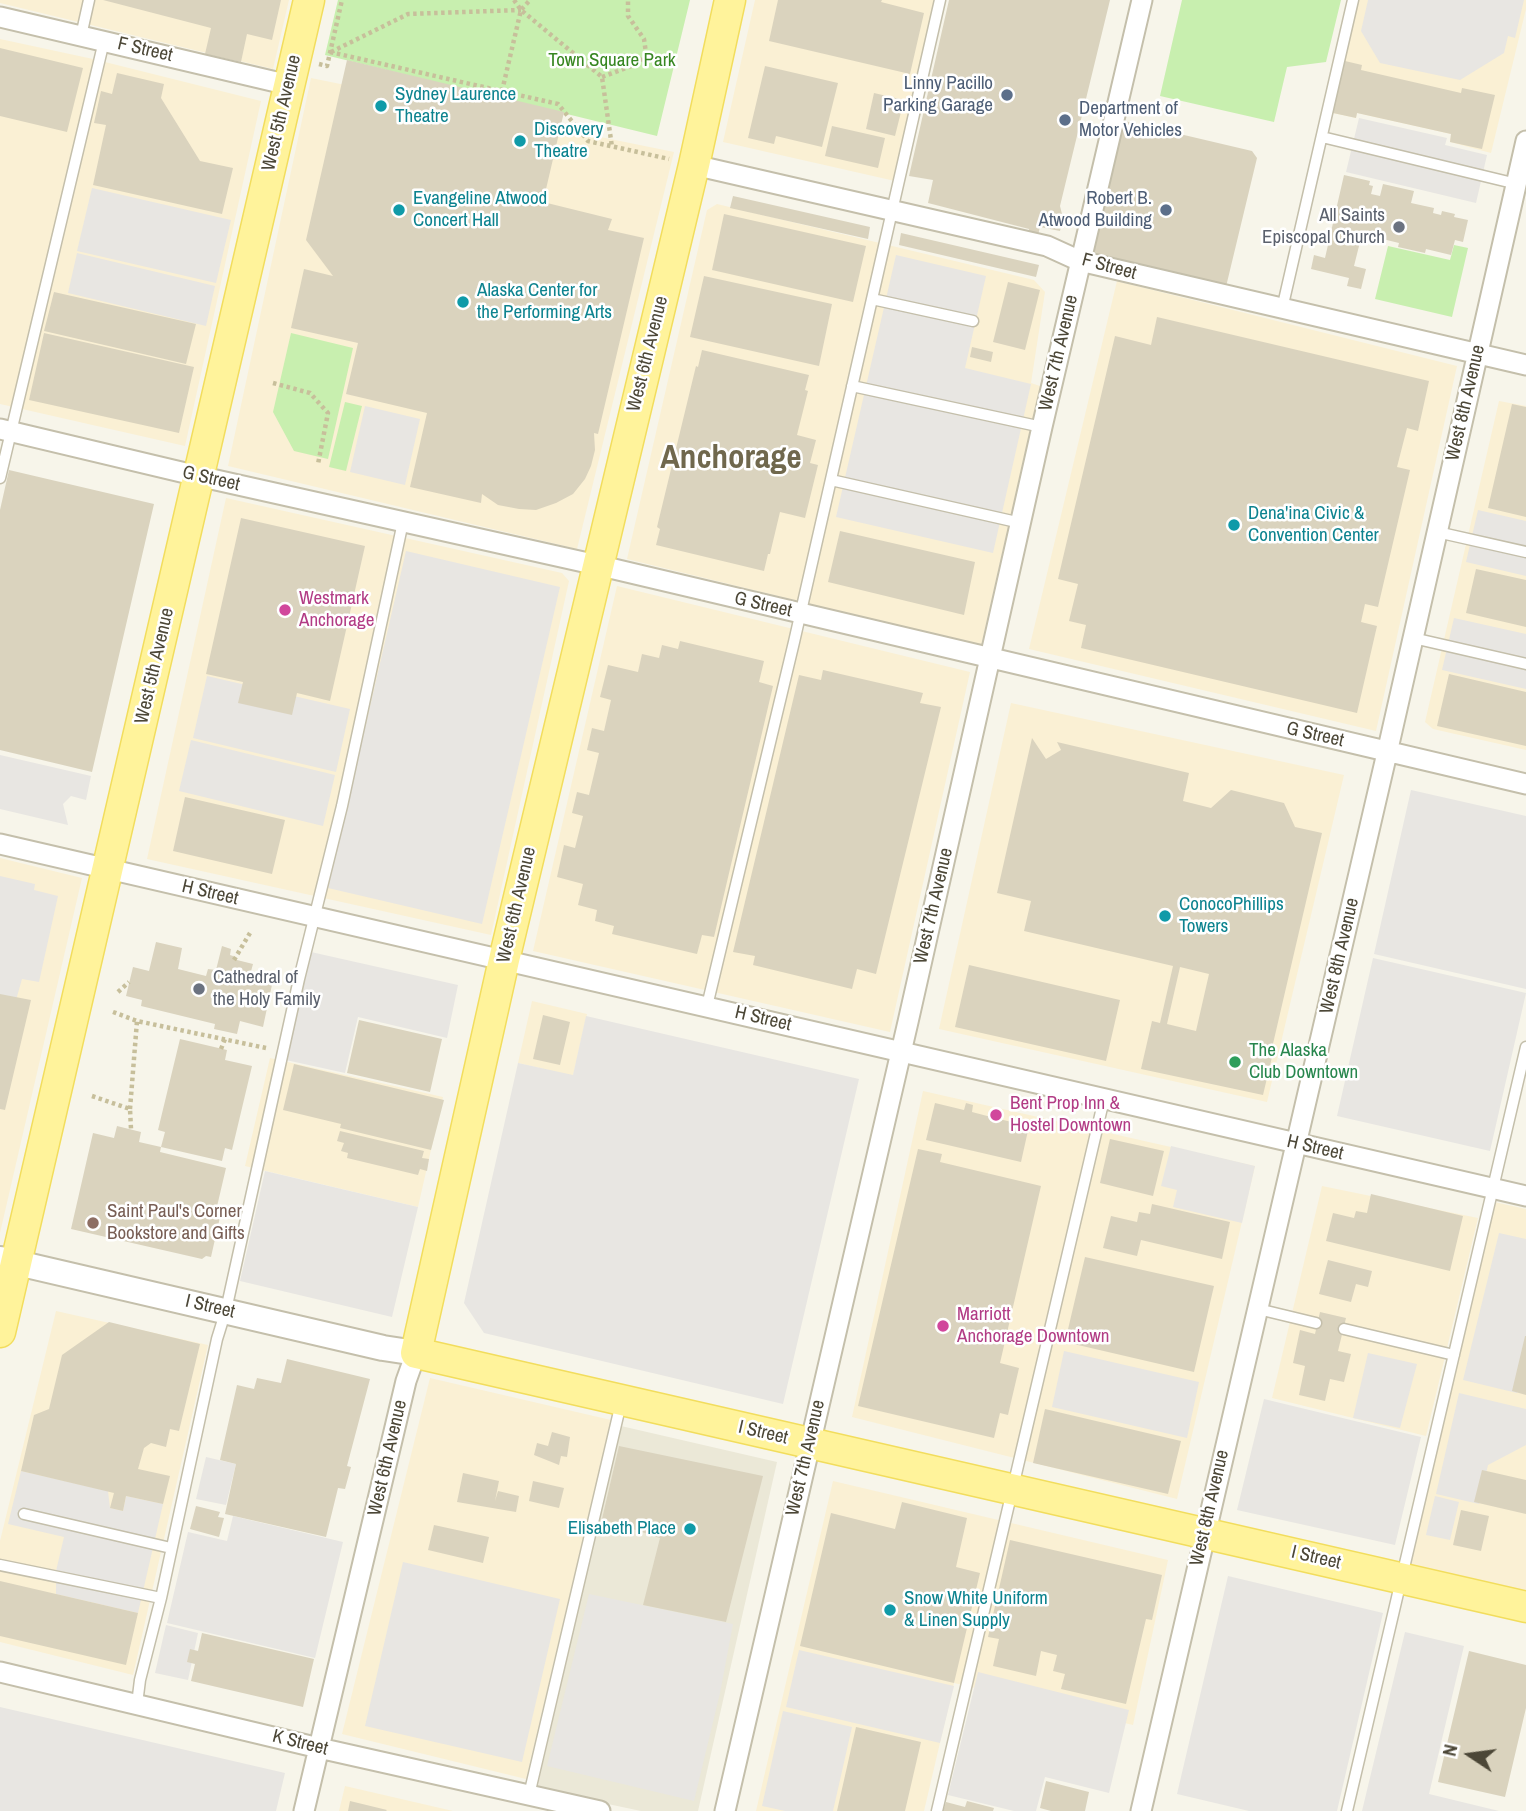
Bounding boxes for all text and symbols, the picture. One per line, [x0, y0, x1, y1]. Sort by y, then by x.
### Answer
street label: F Street [115, 33, 175, 67]
park label: Town Square Park [548, 50, 676, 72]
street label: West 5th Avenue [258, 53, 306, 173]
place label: Linny Pacillo Parking Garage [883, 73, 993, 117]
place label: Sydney Laurence Theatre [395, 84, 516, 128]
marker: Linny Pacillo Parking Garage [999, 87, 1015, 103]
marker: Sydney Laurence Theatre [373, 98, 389, 114]
place label: Department of Motor Vehicles [1079, 98, 1182, 142]
marker: Department of Motor Vehicles [1057, 112, 1073, 128]
place label: Discovery Theatre [534, 119, 603, 163]
marker: Discovery Theatre [512, 133, 528, 149]
place label: Evangeline Atwood Concert Hall [413, 188, 547, 232]
place label: Robert B. Atwood Building [1039, 188, 1152, 232]
marker: Evangeline Atwood Concert Hall [391, 202, 407, 218]
marker: Robert B. Atwood Building [1158, 202, 1174, 218]
place label: All Saints Episcopal Church [1262, 205, 1385, 249]
marker: All Saints Episcopal Church [1391, 219, 1407, 235]
street label: F Street [1079, 249, 1139, 285]
place label: Alaska Center for the Performing Arts [477, 280, 612, 324]
street label: West 7th Avenue [1035, 293, 1083, 413]
marker: Alaska Center for the Performing Arts [455, 294, 471, 310]
street label: West 6th Avenue [623, 294, 673, 414]
street label: West 8th Avenue [1442, 343, 1490, 463]
district label: Anchorage [660, 439, 802, 479]
street label: G Street [180, 461, 242, 497]
place label: Dena'ina Civic & Convention Center [1248, 503, 1379, 547]
marker: Dena'ina Civic & Convention Center [1226, 517, 1242, 533]
street label: G Street [732, 587, 794, 623]
place label: Westmark Anchorage [299, 588, 374, 632]
marker: Westmark Anchorage [277, 602, 293, 618]
street label: West 5th Avenue [131, 606, 179, 726]
street label: G Street [1284, 717, 1346, 753]
street label: West 6th Avenue [493, 845, 541, 965]
street label: West 7th Avenue [910, 846, 958, 966]
street label: H Street [180, 875, 240, 911]
place label: ConocoPhillips Towers [1179, 894, 1284, 938]
street label: West 8th Avenue [1316, 896, 1364, 1016]
marker: ConocoPhillips Towers [1157, 908, 1173, 924]
place label: Cathedral of the Holy Family [213, 967, 320, 1011]
marker: Cathedral of the Holy Family [191, 981, 207, 997]
street label: H Street [733, 1001, 793, 1037]
place label: The Alaska Club Downtown [1249, 1040, 1358, 1084]
marker: The Alaska Club Downtown [1227, 1054, 1243, 1070]
place label: Bent Prop Inn & Hostel Downtown [1010, 1093, 1131, 1137]
marker: Bent Prop Inn & Hostel Downtown [988, 1107, 1004, 1123]
street label: H Street [1285, 1130, 1345, 1166]
place label: Saint Paul's Corner Bookstore and Gifts [107, 1201, 245, 1245]
marker: Saint Paul's Corner Bookstore and Gifts [85, 1215, 101, 1231]
street label: I Street [183, 1290, 237, 1324]
place label: Marriott Anchorage Downtown [957, 1304, 1109, 1348]
marker: Marriott Anchorage Downtown [935, 1318, 951, 1334]
street label: West 6th Avenue [364, 1398, 412, 1518]
street label: West 7th Avenue [782, 1398, 830, 1518]
street label: I Street [736, 1416, 790, 1450]
street label: West 8th Avenue [1186, 1448, 1234, 1568]
place label: Elisabeth Place [568, 1518, 676, 1540]
marker: Elisabeth Place [682, 1521, 698, 1537]
street label: I Street [1289, 1541, 1343, 1575]
place label: Snow White Uniform & Linen Supply [904, 1588, 1048, 1632]
marker: Snow White Uniform & Linen Supply [882, 1602, 898, 1618]
north arrow [1435, 1720, 1505, 1790]
street label: K Street [270, 1725, 330, 1761]
text: N [1436, 1742, 1463, 1759]

